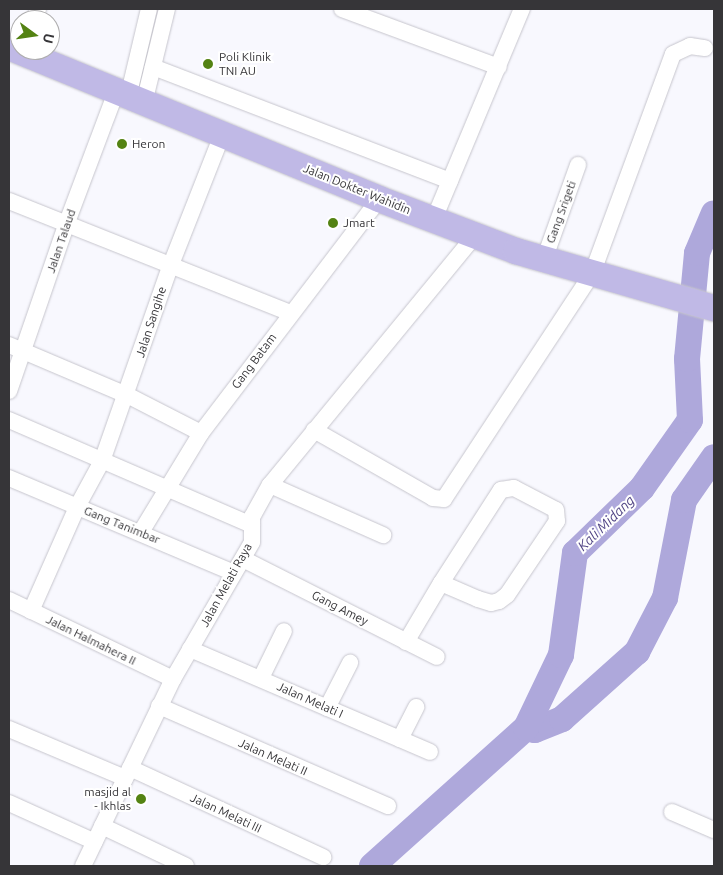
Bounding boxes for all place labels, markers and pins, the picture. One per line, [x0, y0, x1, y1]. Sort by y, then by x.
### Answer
place label: Poli Klinik TNI AU [219, 50, 271, 78]
marker: Poli Klinik TNI AU [201, 57, 215, 71]
place label: Heron [132, 137, 165, 151]
marker: Heron [116, 138, 128, 150]
place label: Jmart [343, 216, 375, 230]
marker: Jmart [327, 217, 339, 229]
place label: masjid al - Ikhlas [84, 785, 131, 813]
marker: masjid al - Ikhlas [135, 793, 147, 805]

